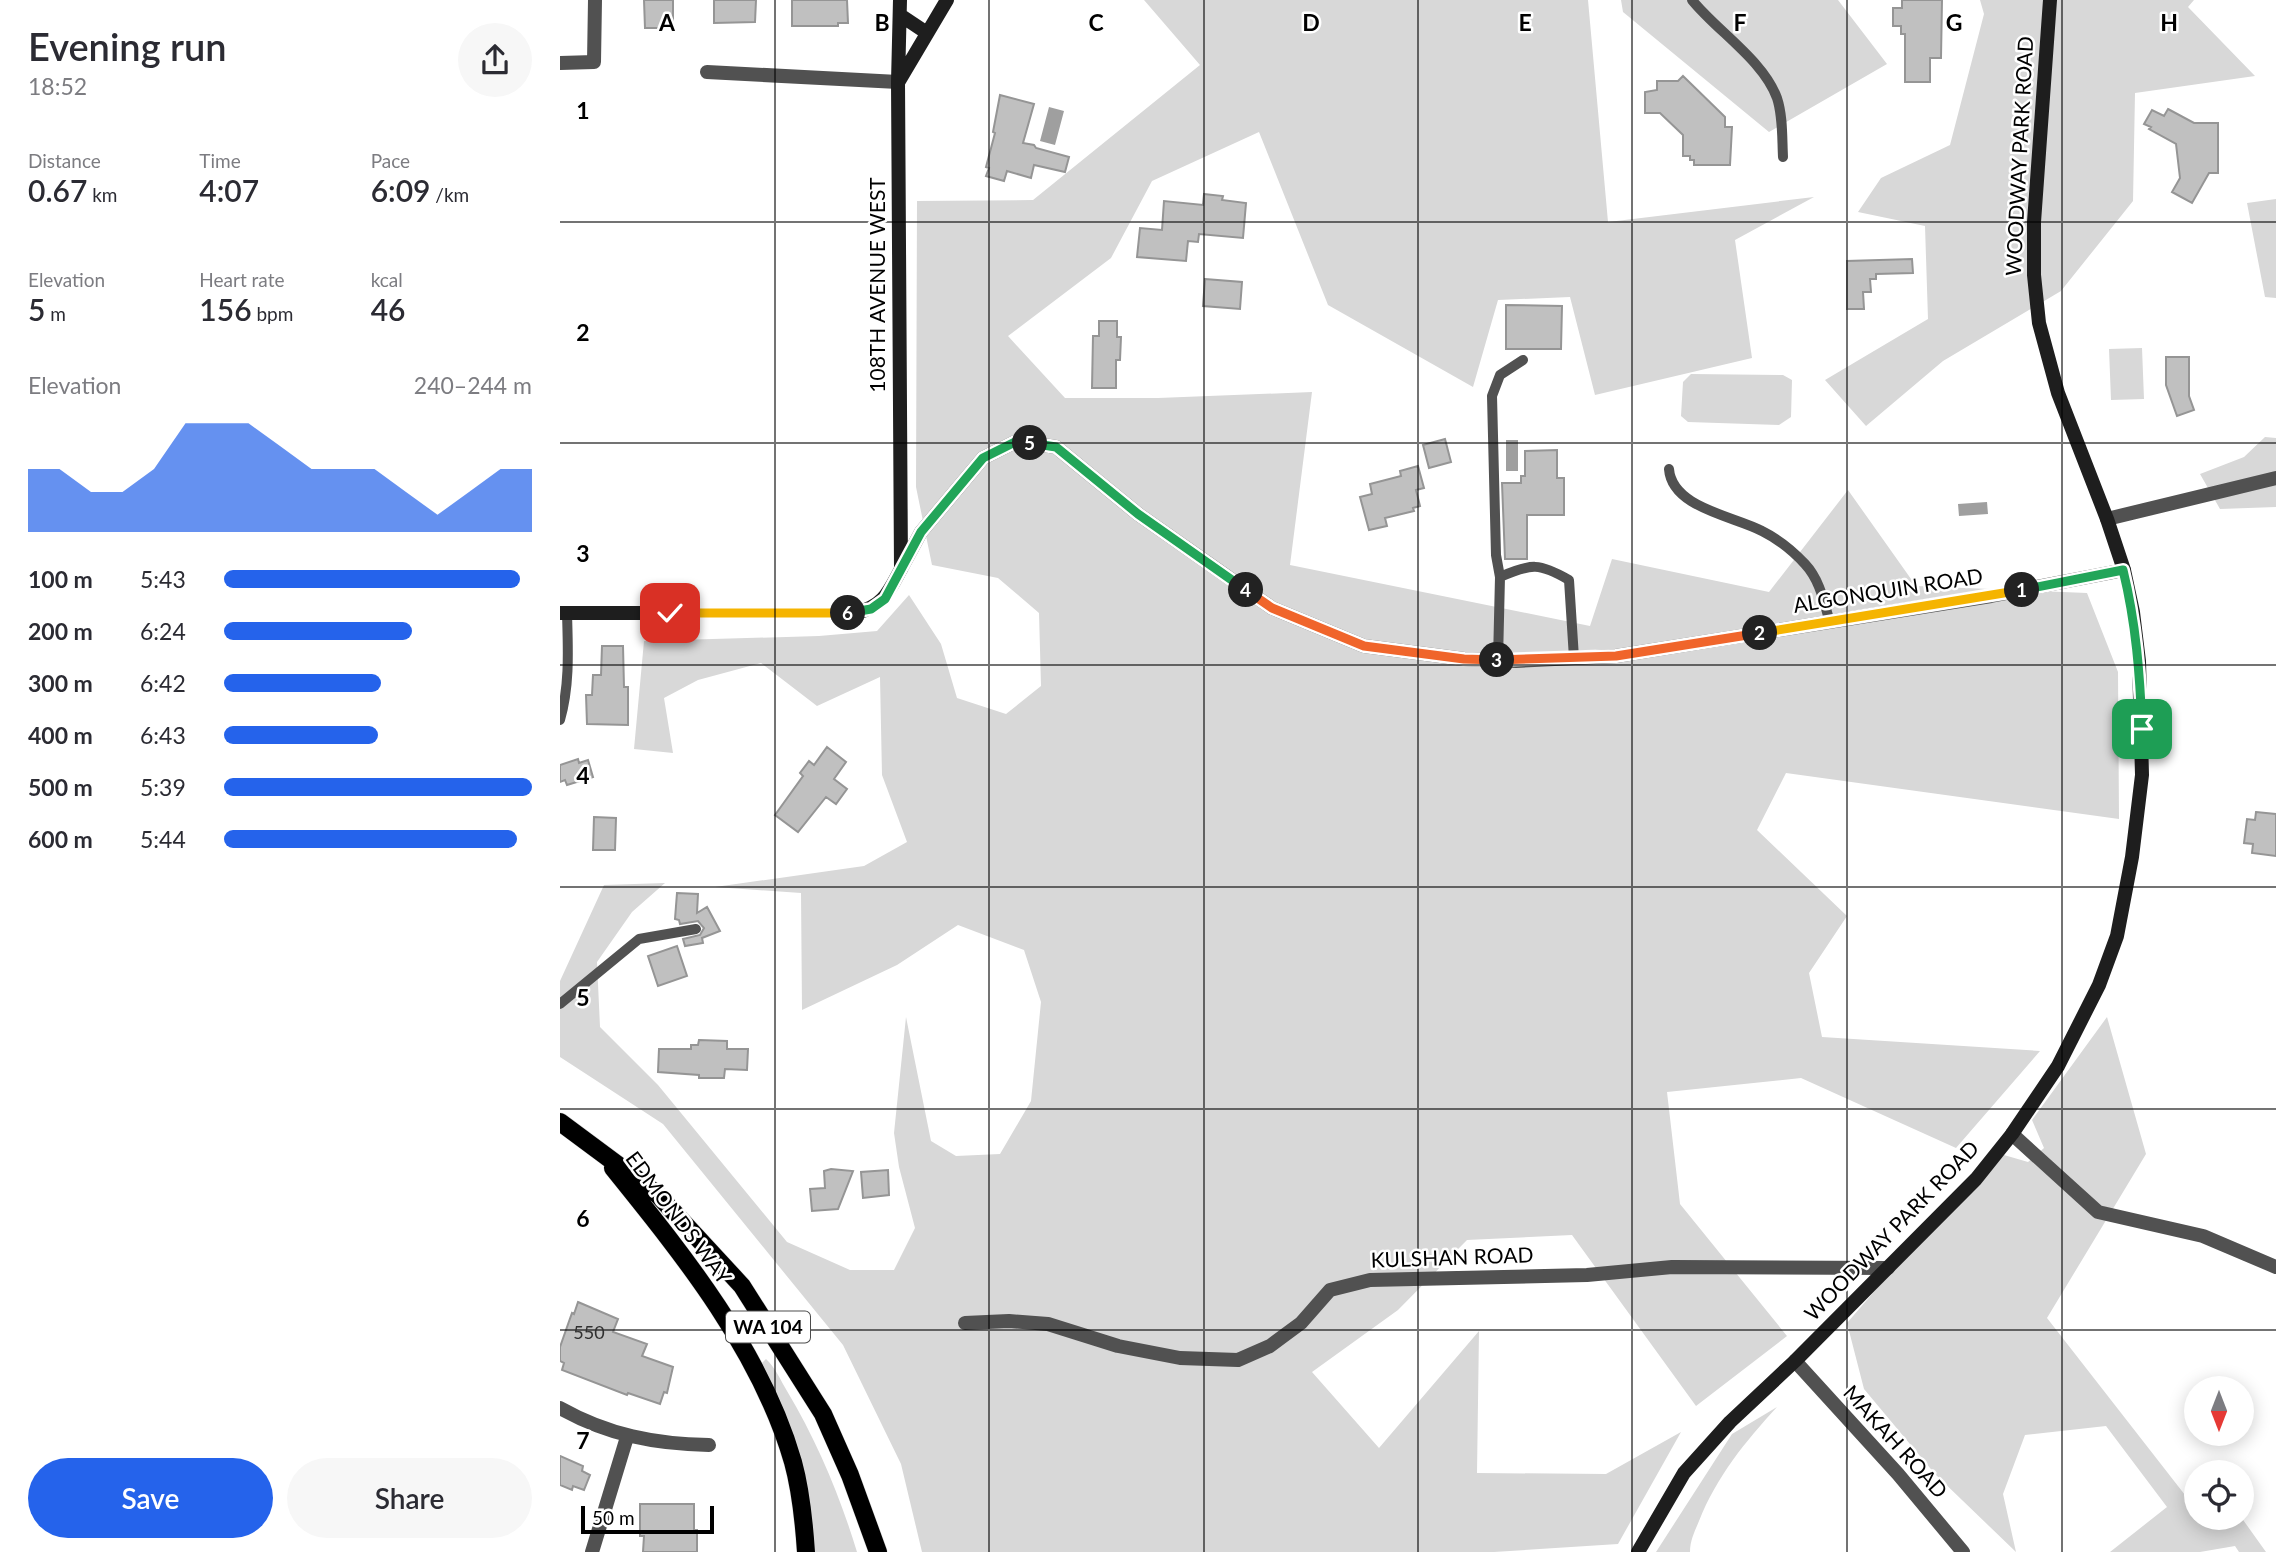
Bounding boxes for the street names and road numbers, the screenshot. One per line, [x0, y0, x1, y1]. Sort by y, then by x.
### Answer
street label: WOODWAY PARK ROAD [2000, 35, 2037, 276]
street label: 108TH AVENUE WEST [864, 177, 889, 393]
street label: ALGONQUIN ROAD [1791, 562, 1984, 617]
street label: WOODWAY PARK ROAD [1799, 1135, 1983, 1325]
street label: EDMONDS WAY [621, 1146, 738, 1289]
street label: KULSHAN ROAD [1370, 1241, 1534, 1272]
road number: WA 104 [726, 1312, 810, 1343]
street label: MAKAH ROAD [1839, 1380, 1953, 1502]

